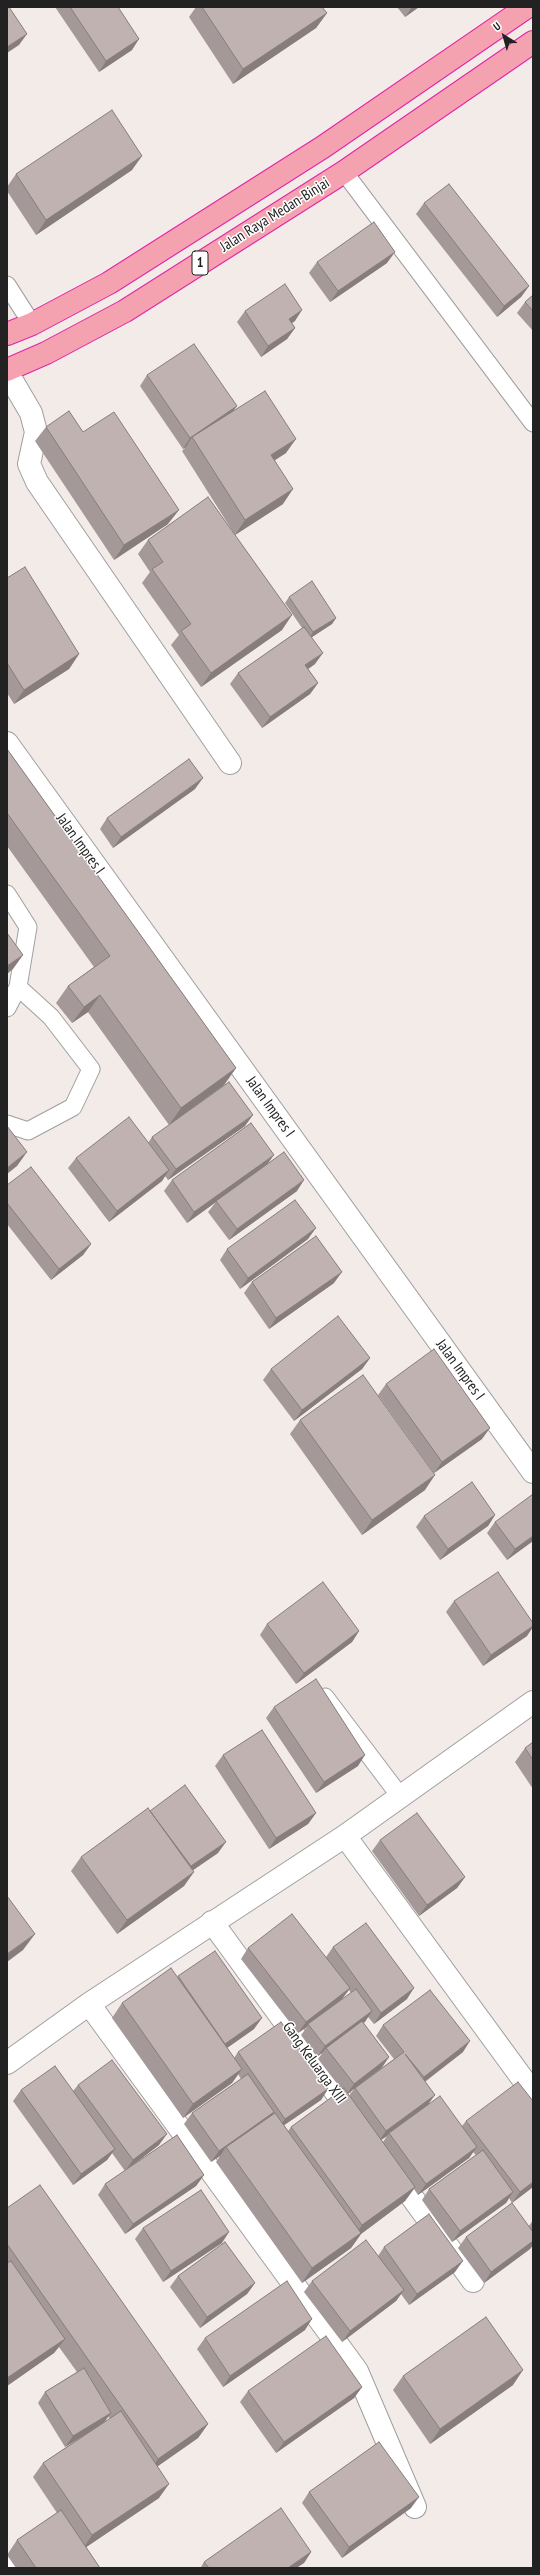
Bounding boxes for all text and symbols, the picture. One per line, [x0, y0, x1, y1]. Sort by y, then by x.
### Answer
north arrow [484, 16, 524, 56]
text: U [490, 19, 503, 34]
street label: Jalan Raya Medan-Binjai [217, 174, 333, 256]
road number: 1 [192, 251, 208, 275]
street label: Jalan Impres I [52, 810, 108, 878]
street label: Jalan Impres I [242, 1073, 298, 1141]
street label: Jalan Impres I [432, 1336, 488, 1404]
street label: Gang Keluarga XIII [278, 2019, 350, 2107]

